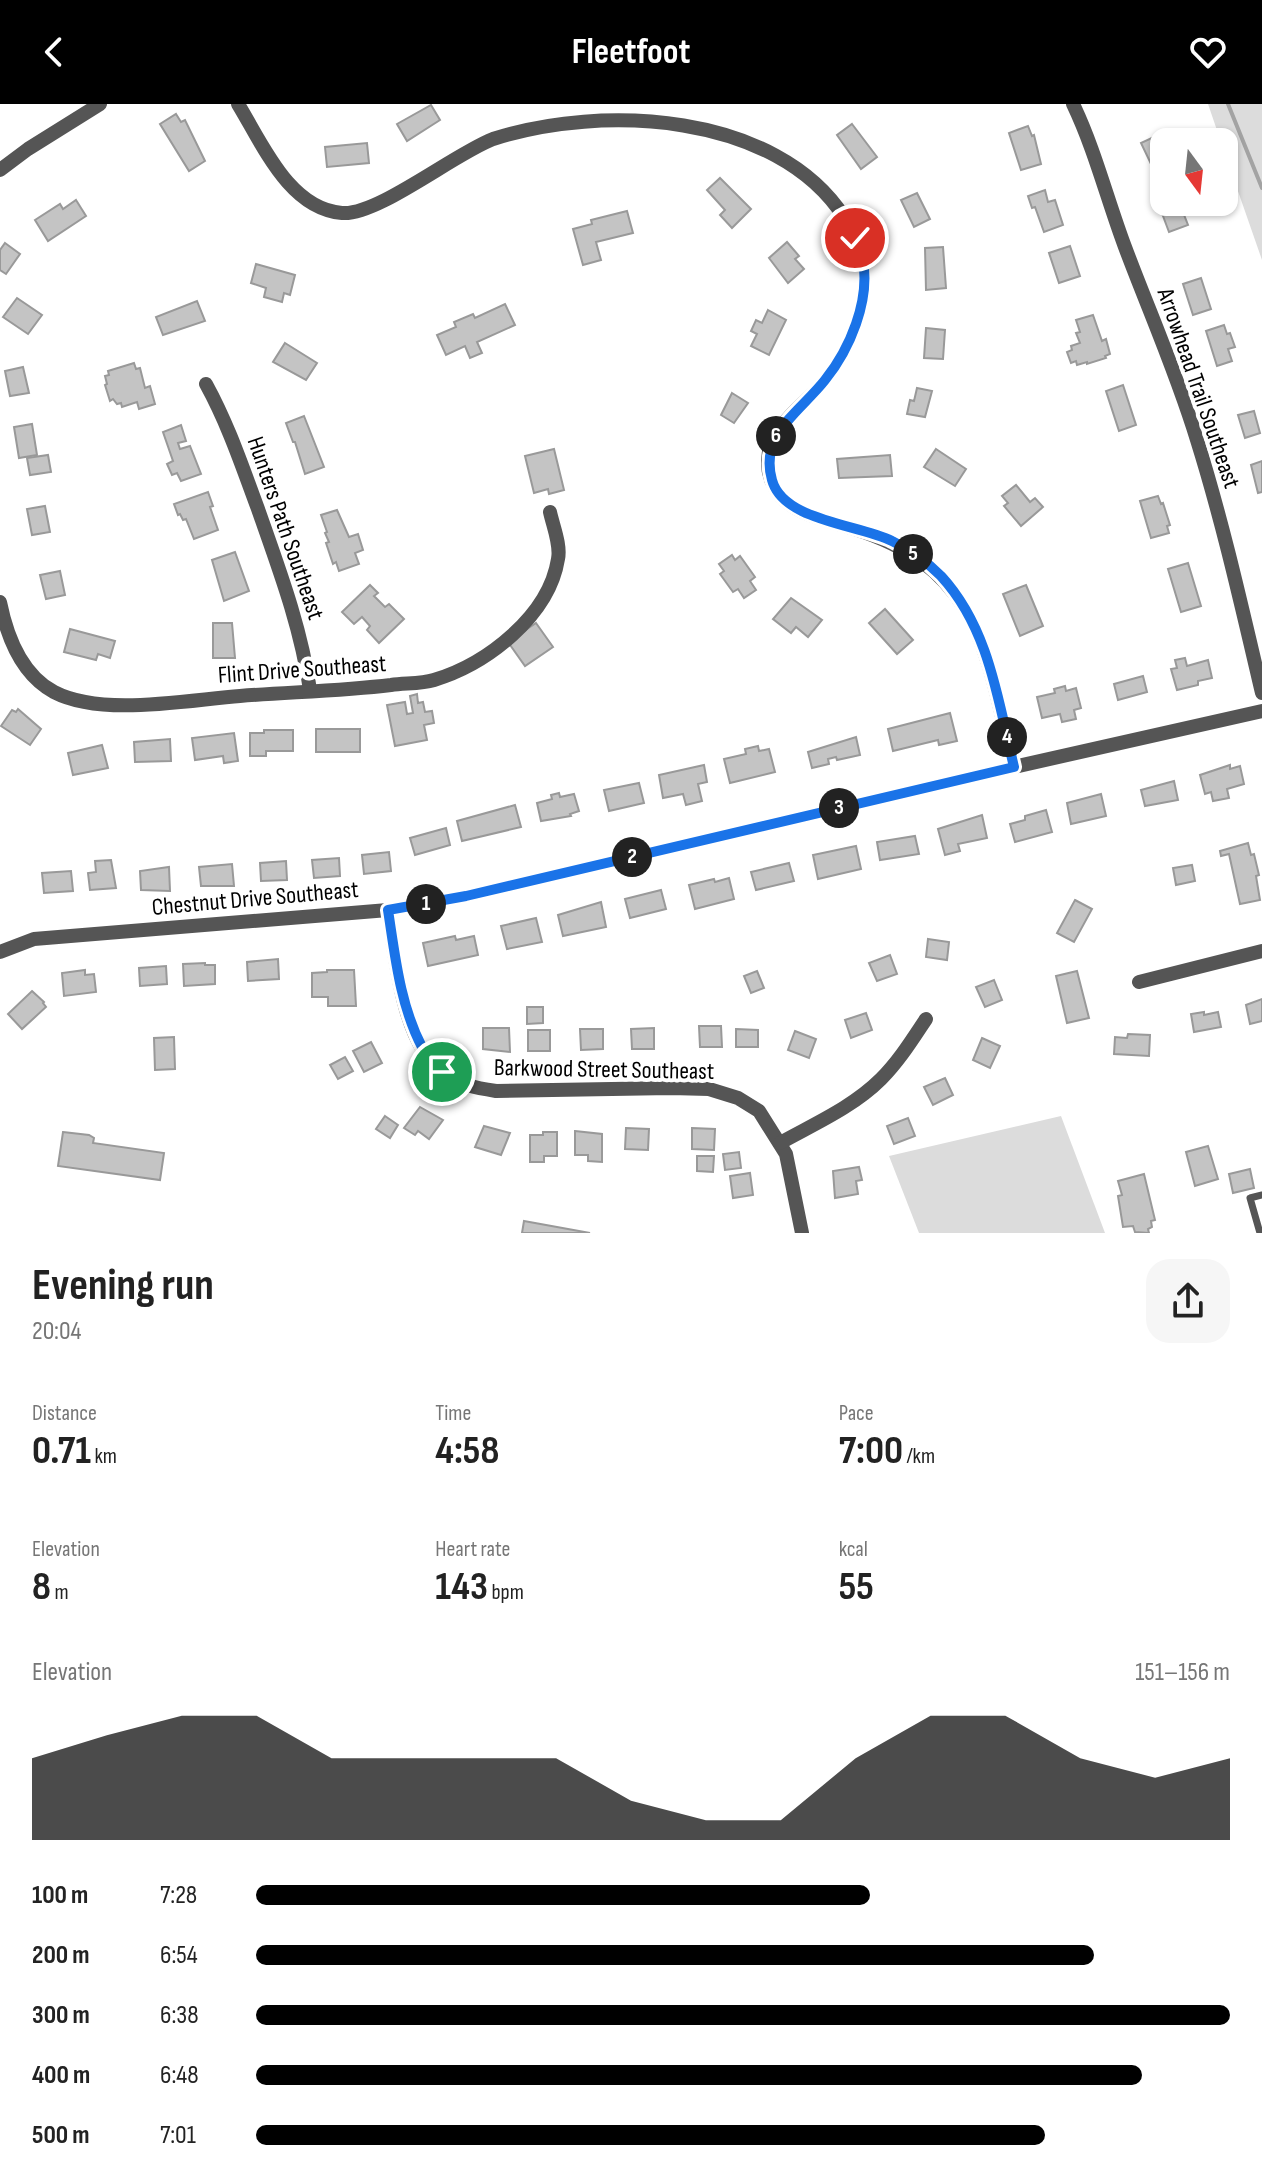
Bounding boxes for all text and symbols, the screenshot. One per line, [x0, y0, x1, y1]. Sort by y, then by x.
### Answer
icon: back [32, 30, 76, 74]
icon: heart [1186, 30, 1230, 74]
text: Fleetfoot [572, 31, 690, 74]
north arrow [1150, 128, 1238, 216]
map controls [1150, 128, 1238, 216]
pin [821, 204, 889, 272]
icon: check [833, 216, 877, 260]
street label: Arrowhead Trail Southeast [1150, 283, 1246, 492]
pin: 6 [756, 416, 796, 456]
text: 6 [771, 422, 781, 449]
street label: Hunters Path Southeast [241, 433, 330, 623]
pin: 5 [893, 534, 933, 574]
text: 5 [908, 540, 918, 567]
street label: Flint Drive Southeast [217, 649, 387, 690]
pin: 4 [987, 717, 1027, 757]
text: 4 [1002, 723, 1012, 750]
pin: 3 [819, 788, 859, 828]
text: 3 [834, 794, 844, 821]
pin: 2 [612, 837, 652, 877]
text: 2 [627, 843, 637, 870]
street label: Chestnut Drive Southeast [151, 875, 360, 922]
pin: 1 [406, 884, 446, 924]
text: 1 [422, 890, 430, 917]
pin [408, 1038, 476, 1106]
icon: arrive [420, 1050, 464, 1094]
street label: Barkwood Street Southeast [494, 1053, 714, 1086]
text: Evening run [32, 1259, 214, 1312]
button: share [1146, 1259, 1230, 1343]
text: 20:04 [32, 1316, 81, 1347]
text: Distance [32, 1400, 97, 1427]
text: Time [435, 1400, 471, 1427]
text: Pace [839, 1400, 874, 1427]
text: 0.71 [32, 1427, 91, 1475]
text: 4:58 [435, 1427, 499, 1475]
text: 7:00 [839, 1427, 903, 1475]
text: km [91, 1443, 117, 1470]
text: /km [903, 1443, 935, 1470]
text: Elevation [32, 1536, 100, 1563]
text: Heart rate [435, 1536, 510, 1563]
text: kcal [839, 1536, 868, 1563]
text: 8 [32, 1563, 51, 1611]
text: 143 [435, 1563, 488, 1611]
text: 55 [839, 1563, 874, 1611]
text: m [51, 1579, 69, 1606]
text: bpm [488, 1579, 524, 1606]
text: Elevation [32, 1657, 112, 1688]
text: 151–156 m [1135, 1657, 1230, 1688]
text: 100 m [32, 1880, 88, 1911]
text: 7:28 [160, 1880, 197, 1911]
text: 200 m [32, 1940, 89, 1971]
text: 6:54 [160, 1940, 198, 1971]
text: 300 m [32, 2000, 90, 2031]
text: 6:38 [160, 2000, 199, 2031]
text: 400 m [32, 2060, 90, 2091]
text: 6:48 [160, 2060, 199, 2091]
text: 500 m [32, 2120, 89, 2151]
text: 7:01 [160, 2120, 196, 2151]

